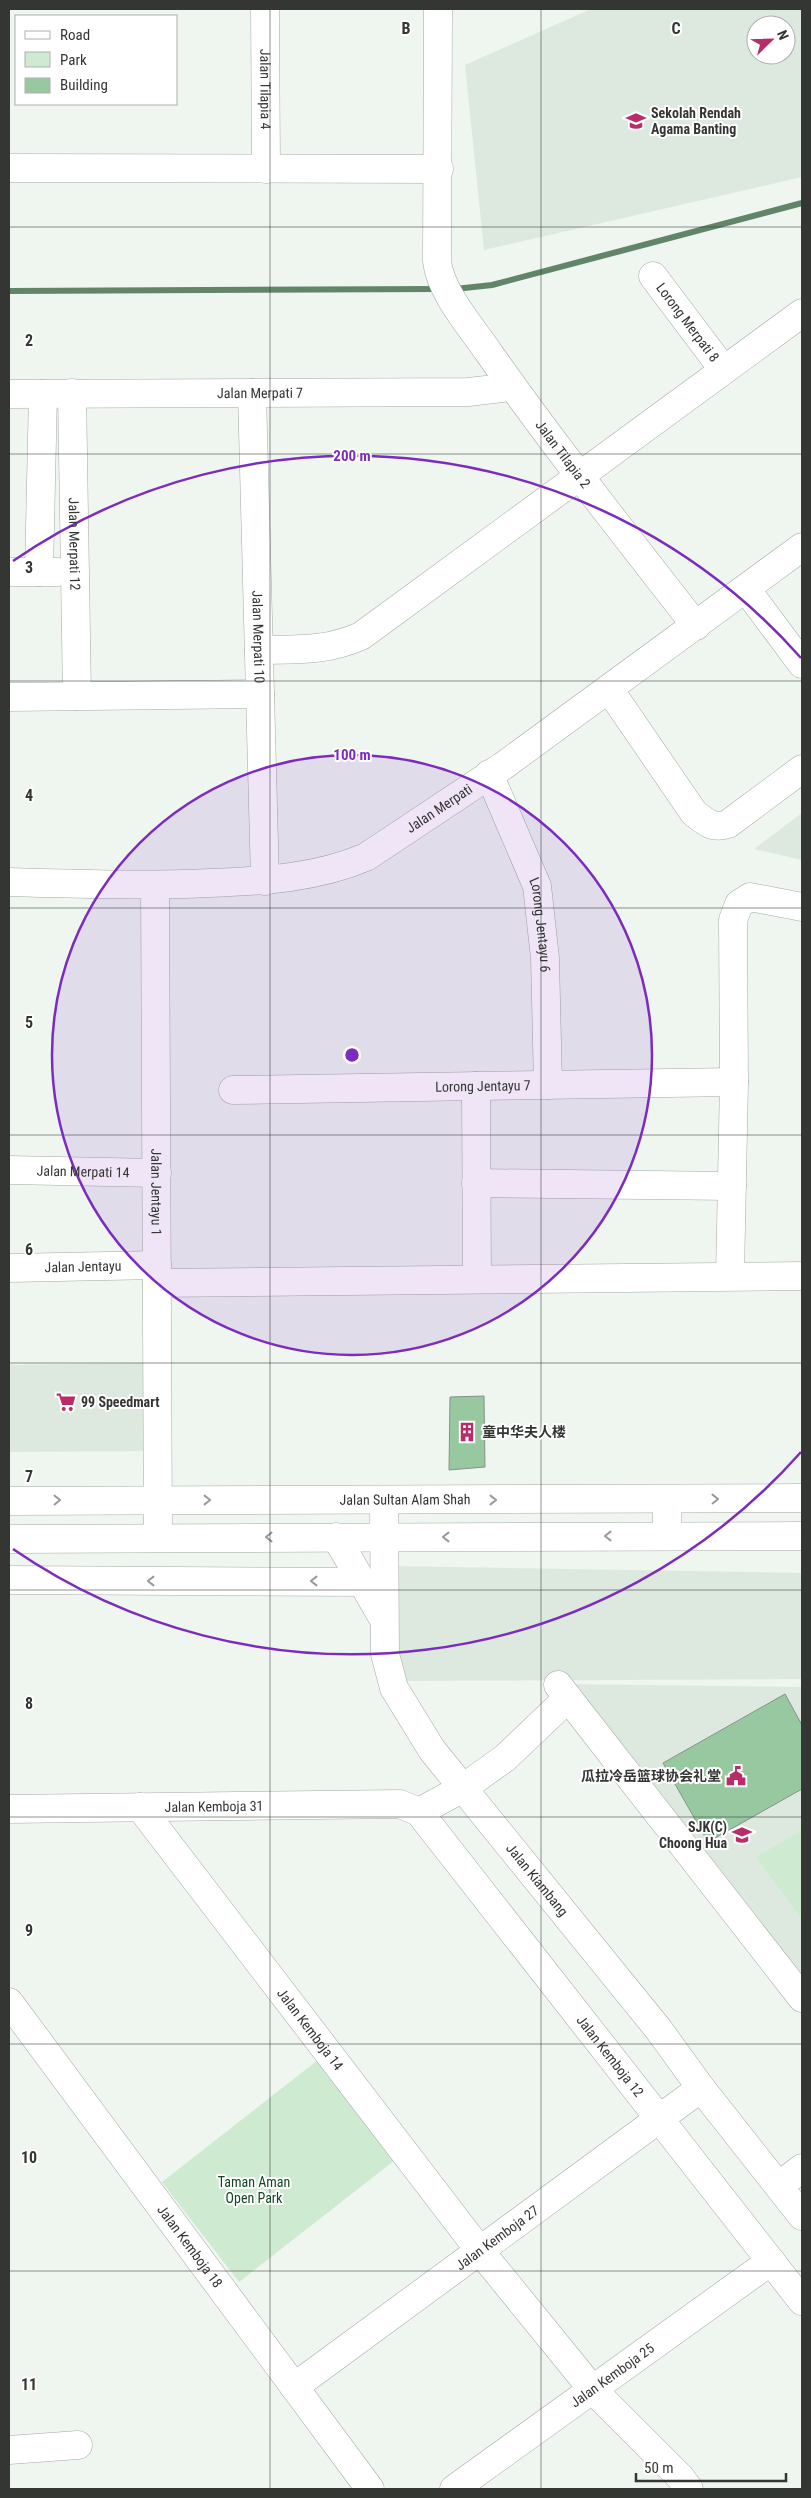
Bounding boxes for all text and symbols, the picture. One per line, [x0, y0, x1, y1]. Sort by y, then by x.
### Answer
legend [15, 15, 178, 105]
north arrow [746, 15, 796, 65]
text: B [402, 19, 411, 38]
text: C [671, 19, 681, 38]
text: Road [60, 26, 90, 44]
text: N [774, 28, 792, 42]
street label: Jalan Tilapia 4 [257, 49, 274, 129]
text: Park [60, 51, 87, 69]
text: Building [60, 76, 108, 94]
place label: Sekolah Rendah Agama Banting [651, 105, 741, 137]
school or university icon: Sekolah Rendah Agama Banting [625, 110, 647, 132]
street label: Lorong Merpati 8 [653, 280, 723, 365]
text: 2 [25, 331, 33, 350]
street label: Jalan Merpati 7 [217, 385, 303, 401]
street label: Jalan Tilapia 2 [532, 417, 594, 491]
text: 200 m [333, 447, 371, 465]
street label: Jalan Merpati 12 [66, 497, 83, 591]
text: 3 [25, 558, 33, 577]
street label: Jalan Merpati 10 [249, 590, 268, 684]
text: 100 m [333, 746, 371, 764]
street label: Jalan Merpati [403, 781, 475, 836]
text: 4 [25, 786, 33, 805]
street label: Lorong Jentayu 6 [526, 875, 553, 973]
text: 5 [25, 1013, 33, 1032]
centre of rings [343, 1046, 361, 1064]
street label: Lorong Jentayu 7 [435, 1077, 531, 1095]
street label: Jalan Jentayu 1 [148, 1148, 165, 1236]
street label: Jalan Merpati 14 [36, 1163, 130, 1180]
text: 6 [25, 1240, 33, 1259]
street label: Jalan Jentayu [44, 1258, 122, 1275]
supermarket icon: 99 Speedmart [55, 1391, 77, 1413]
place label: 99 Speedmart [81, 1394, 159, 1410]
building icon: 童中华夫人楼 [456, 1421, 478, 1443]
place label: 童中华夫人楼 [482, 1424, 566, 1440]
text: 7 [25, 1467, 33, 1486]
street label: Jalan Sultan Alam Shah [340, 1491, 470, 1508]
one-way arrow [712, 1494, 720, 1504]
one-way arrow [54, 1495, 62, 1506]
one-way arrow [204, 1495, 211, 1505]
one-way arrow [490, 1495, 498, 1505]
one-way arrow [441, 1531, 449, 1542]
one-way arrow [604, 1531, 612, 1541]
one-way arrow [265, 1532, 273, 1542]
one-way arrow [147, 1575, 155, 1586]
one-way arrow [309, 1576, 317, 1587]
text: 8 [25, 1694, 33, 1713]
public building icon: 瓜拉冷岳篮球协会礼堂 [725, 1765, 747, 1787]
place label: 瓜拉冷岳篮球协会礼堂 [581, 1768, 721, 1784]
street label: Jalan Kemboja 31 [164, 1798, 264, 1815]
place label: SJK(C) Choong Hua [659, 1819, 727, 1851]
school or university icon: SJK(C) Choong Hua [731, 1824, 753, 1846]
street label: Jalan Kiambang [503, 1840, 571, 1919]
text: 9 [25, 1921, 33, 1940]
street label: Jalan Kemboja 14 [274, 1985, 347, 2073]
street label: Jalan Kemboja 12 [573, 2012, 647, 2100]
text: 10 [21, 2148, 37, 2167]
park label: Taman Aman Open Park [218, 2174, 290, 2206]
street label: Jalan Kemboja 18 [154, 2202, 226, 2291]
street label: Jalan Kemboja 27 [453, 2202, 542, 2274]
street label: Jalan Kemboja 25 [568, 2340, 657, 2411]
text: 11 [21, 2375, 37, 2394]
scale bar [636, 2450, 786, 2482]
text: 50 m [644, 2459, 674, 2477]

